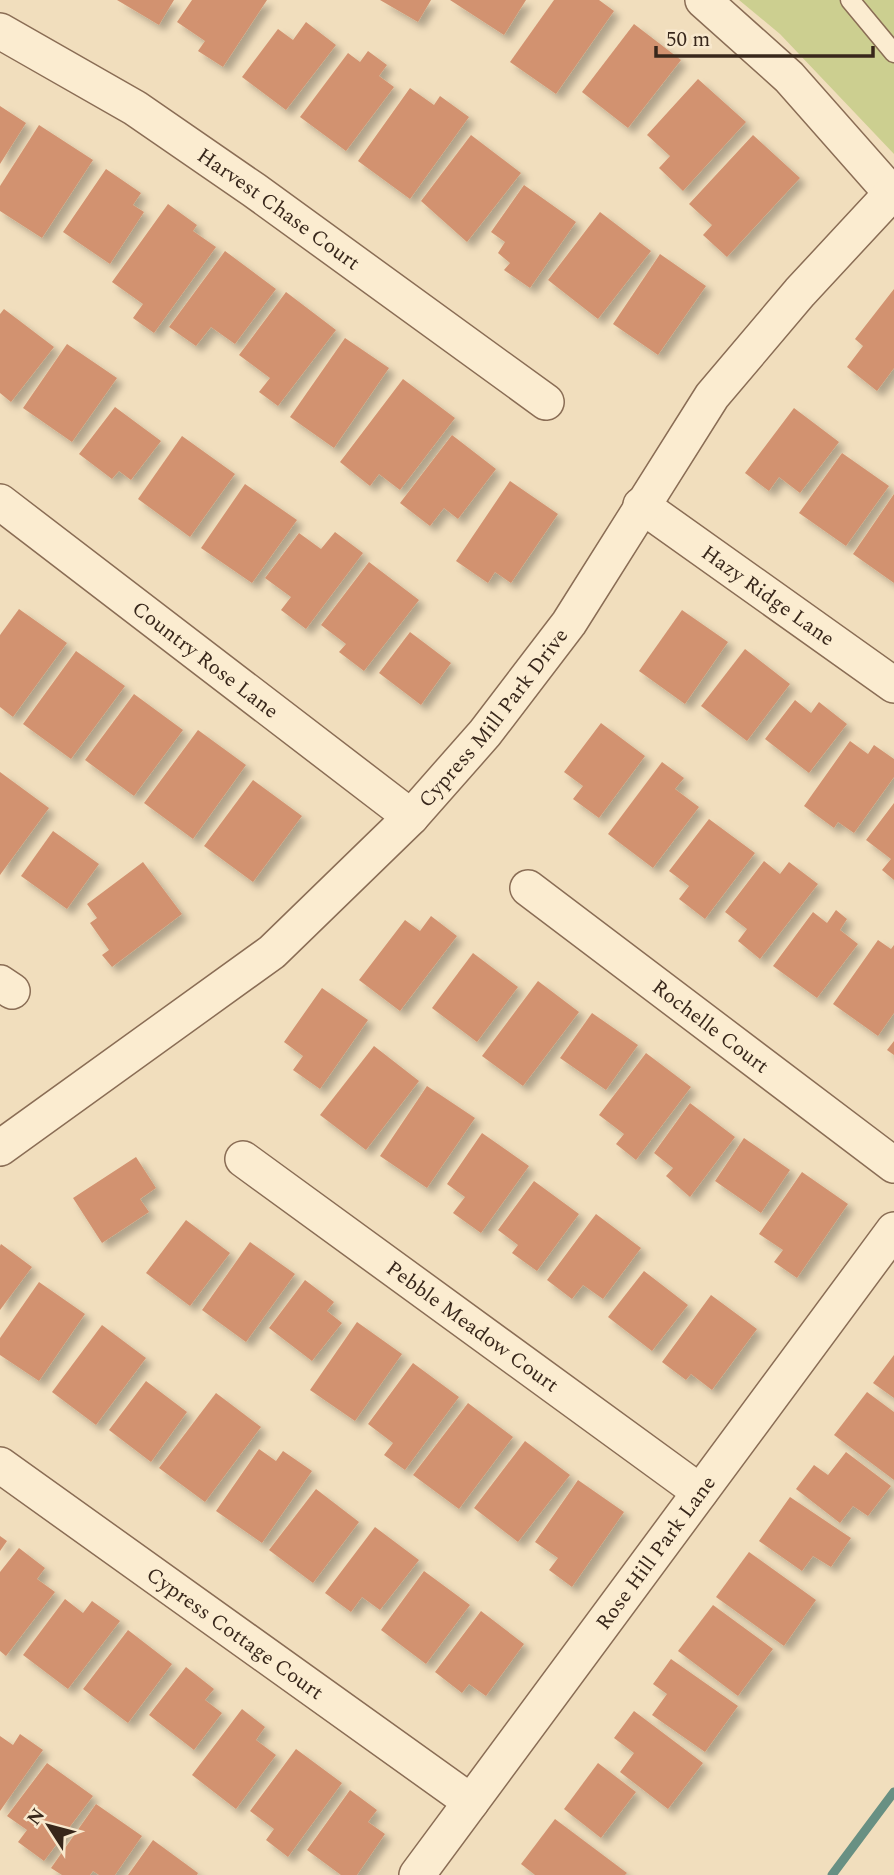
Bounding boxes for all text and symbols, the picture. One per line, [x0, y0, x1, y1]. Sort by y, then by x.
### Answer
scale bar [656, 14, 873, 58]
text: 50 m [666, 24, 710, 56]
street label: Harvest Chase Court [190, 140, 366, 279]
street label: Hazy Ridge Lane [694, 538, 841, 655]
street label: Country Rose Lane [125, 594, 285, 727]
street label: Cypress Mill Park Drive [411, 622, 577, 815]
street label: Rochelle Court [645, 972, 775, 1082]
street label: Pebble Meadow Court [379, 1253, 565, 1401]
street label: Rose Hill Park Lane [588, 1469, 724, 1637]
street label: Cypress Cottage Court [139, 1559, 330, 1709]
north arrow [14, 1791, 84, 1861]
text: N [20, 1802, 53, 1832]

